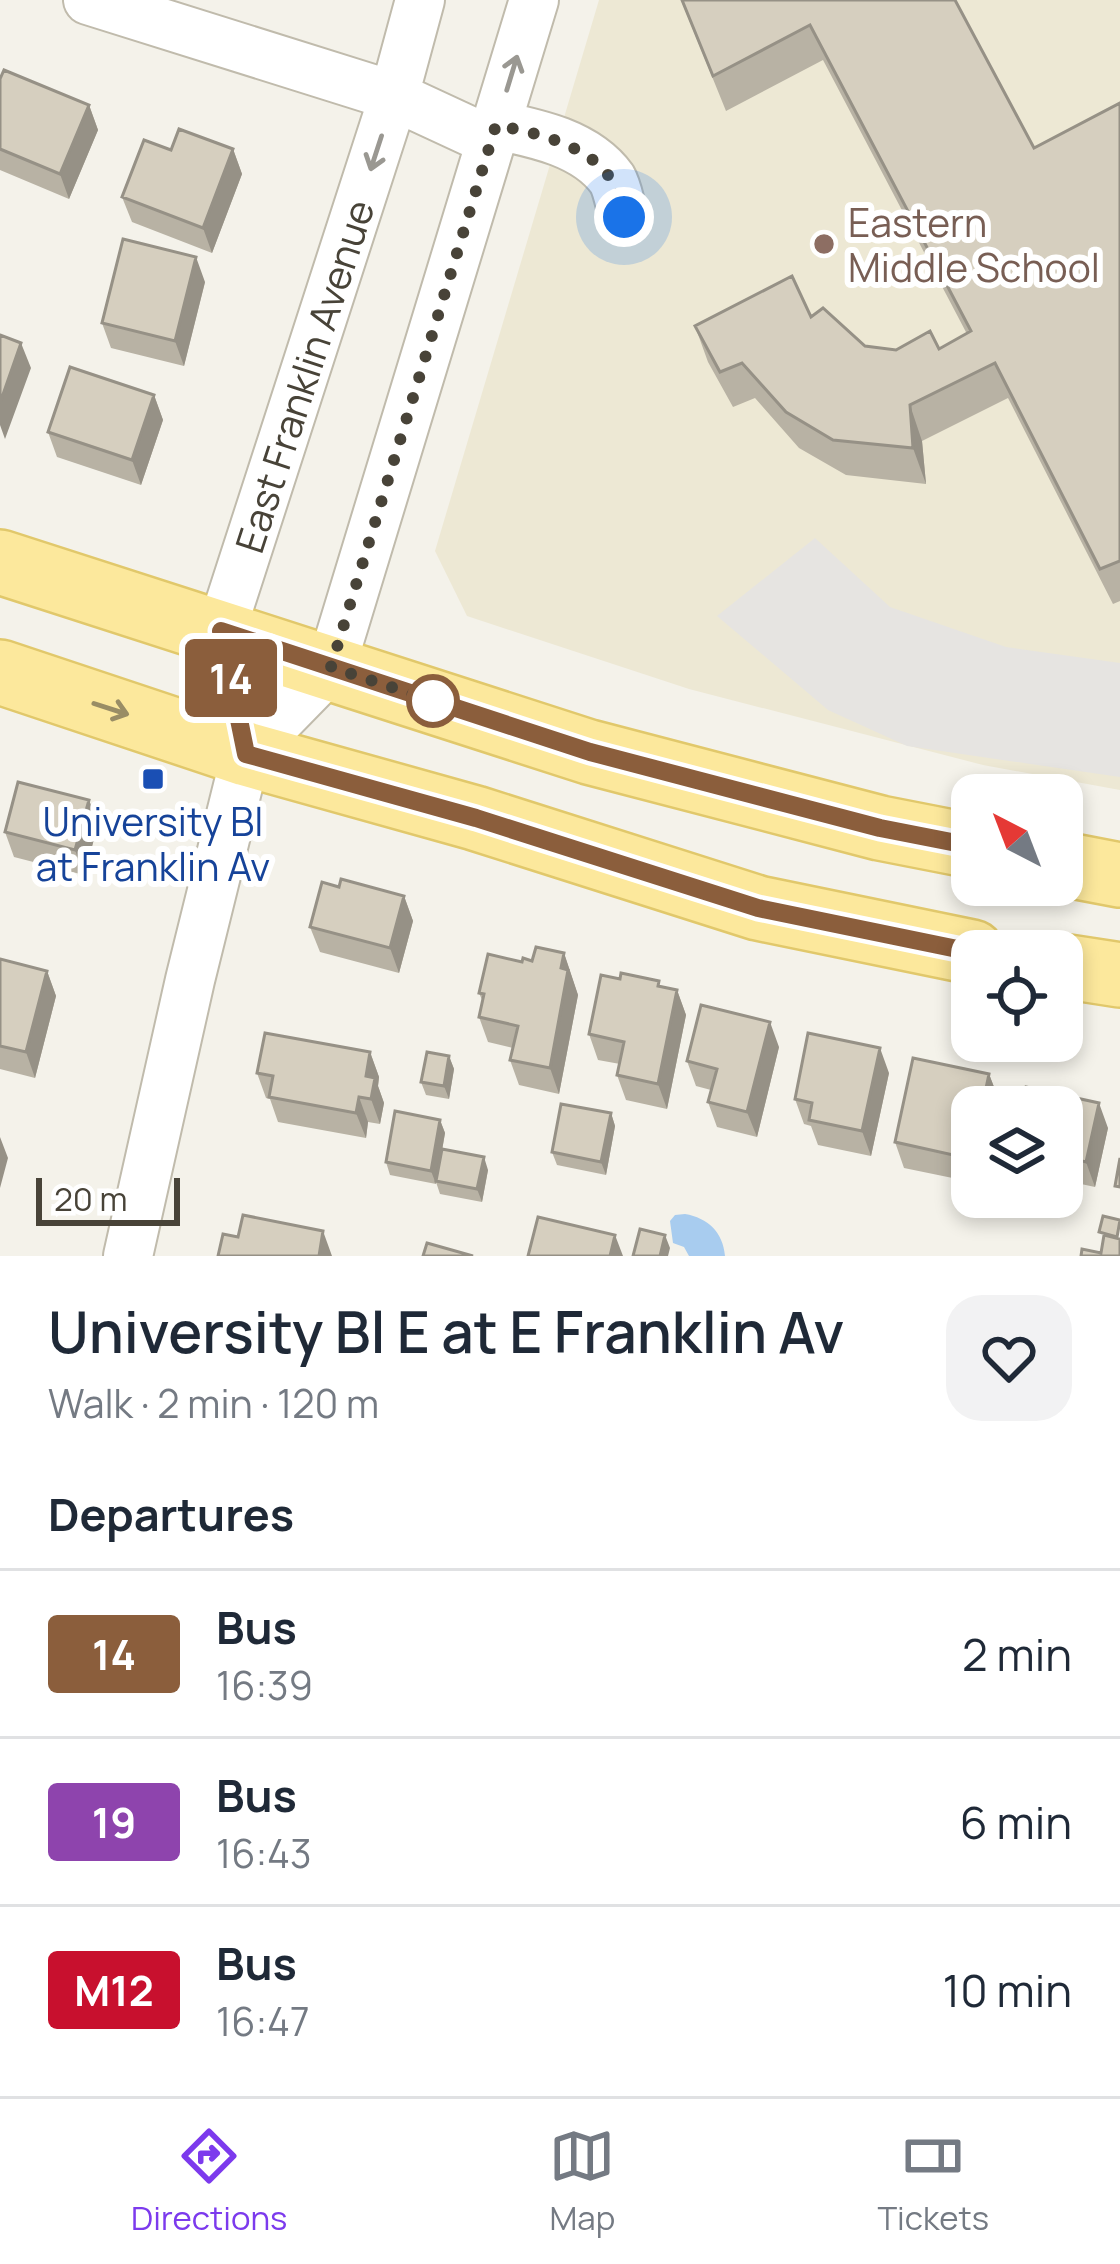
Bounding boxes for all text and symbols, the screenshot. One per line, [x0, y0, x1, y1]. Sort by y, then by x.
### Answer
one-way arrow [502, 55, 524, 93]
one-way arrow [363, 133, 385, 171]
your location [594, 187, 654, 247]
street label: East Franklin Avenue [222, 193, 386, 559]
place label: Eastern Middle School [848, 195, 1100, 294]
marker: Eastern Middle School [811, 231, 837, 257]
line badge: 14 [177, 639, 285, 717]
text: 14 [209, 649, 253, 707]
unlabelled marker [408, 676, 458, 726]
one-way arrow [92, 700, 129, 721]
marker: University Bl at Franklin Av [140, 766, 166, 792]
north arrow [951, 774, 1083, 906]
map controls [951, 774, 1083, 1218]
place label: University Bl at Franklin Av [36, 794, 270, 893]
button: locate [951, 930, 1083, 1062]
button: layers [951, 1086, 1083, 1218]
scale bar [36, 1172, 180, 1225]
text: 20 m [54, 1176, 128, 1221]
text: University Bl E at E Franklin Av [48, 1292, 844, 1370]
button: heart [946, 1295, 1072, 1421]
text: Walk · 2 min · 120 m [48, 1376, 379, 1430]
text: Departures [48, 1483, 294, 1545]
text: Bus [216, 1596, 297, 1658]
text: 2 min [962, 1623, 1072, 1685]
text: 14 [92, 1625, 136, 1683]
text: 16:39 [216, 1658, 313, 1712]
text: Bus [216, 1764, 297, 1826]
text: 6 min [960, 1791, 1072, 1853]
text: 19 [92, 1793, 136, 1851]
text: 16:43 [216, 1826, 312, 1880]
text: Bus [216, 1932, 297, 1994]
text: 10 min [943, 1959, 1072, 2021]
text: M12 [74, 1961, 154, 2019]
text: 16:47 [216, 1994, 310, 2048]
tab: Directions [131, 2123, 287, 2240]
tab: Map [549, 2123, 615, 2240]
tab: Tickets [877, 2123, 989, 2240]

